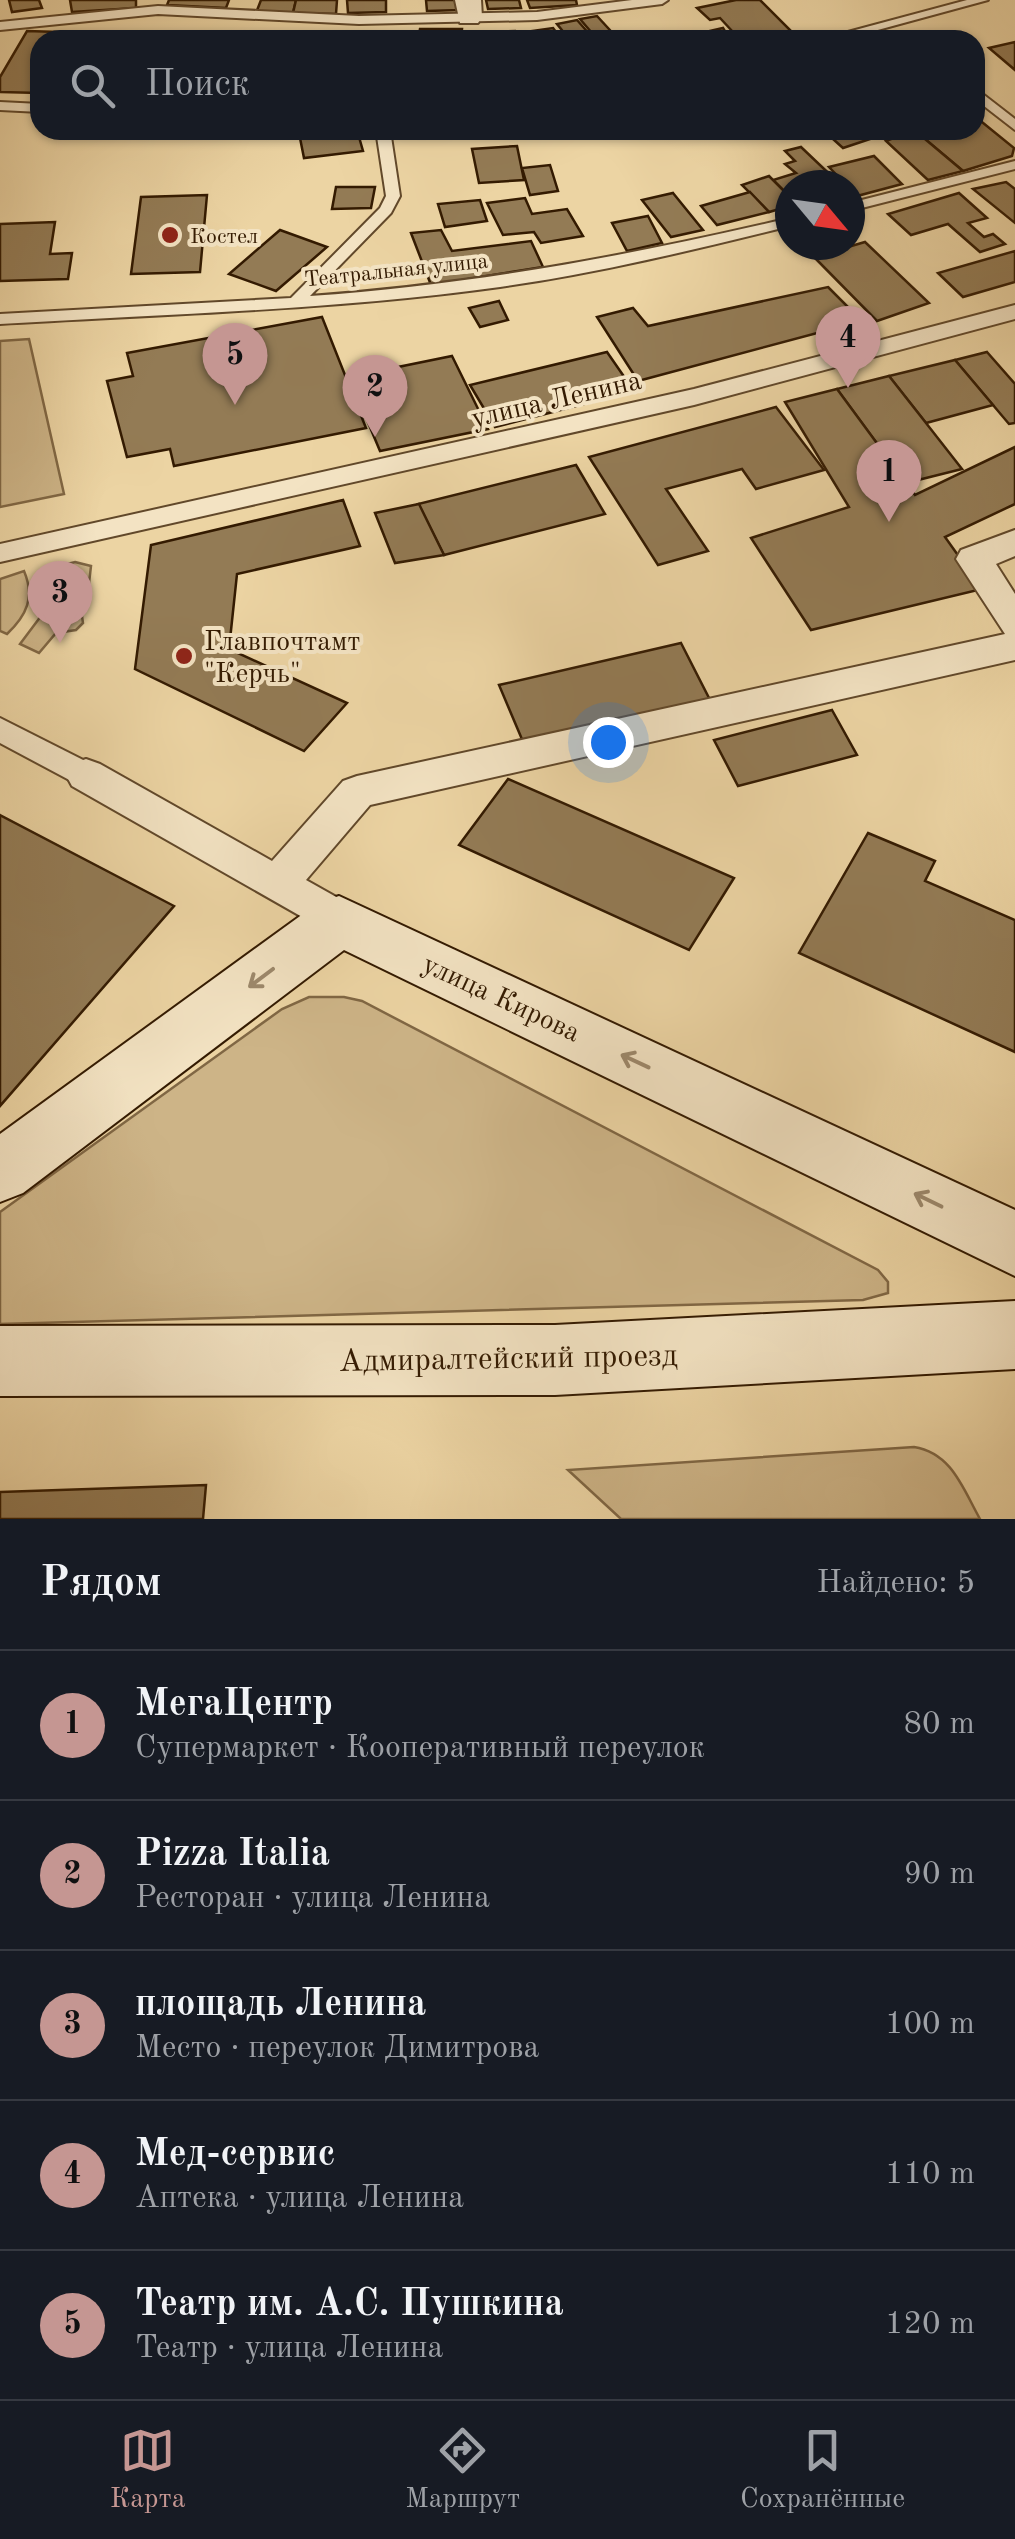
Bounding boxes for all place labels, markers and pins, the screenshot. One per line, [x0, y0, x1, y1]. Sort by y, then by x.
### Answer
marker: Костел [159, 224, 181, 246]
place label: Костел [190, 226, 258, 248]
pin: 4 [816, 306, 880, 388]
pin: 5 [202, 322, 268, 405]
pin: 2 [342, 354, 408, 437]
pin: 1 [856, 440, 922, 522]
pin: 3 [28, 560, 92, 643]
place label: Главпочтамт "Керчь" [204, 629, 361, 689]
marker: Главпочтамт "Керчь" [173, 645, 195, 667]

